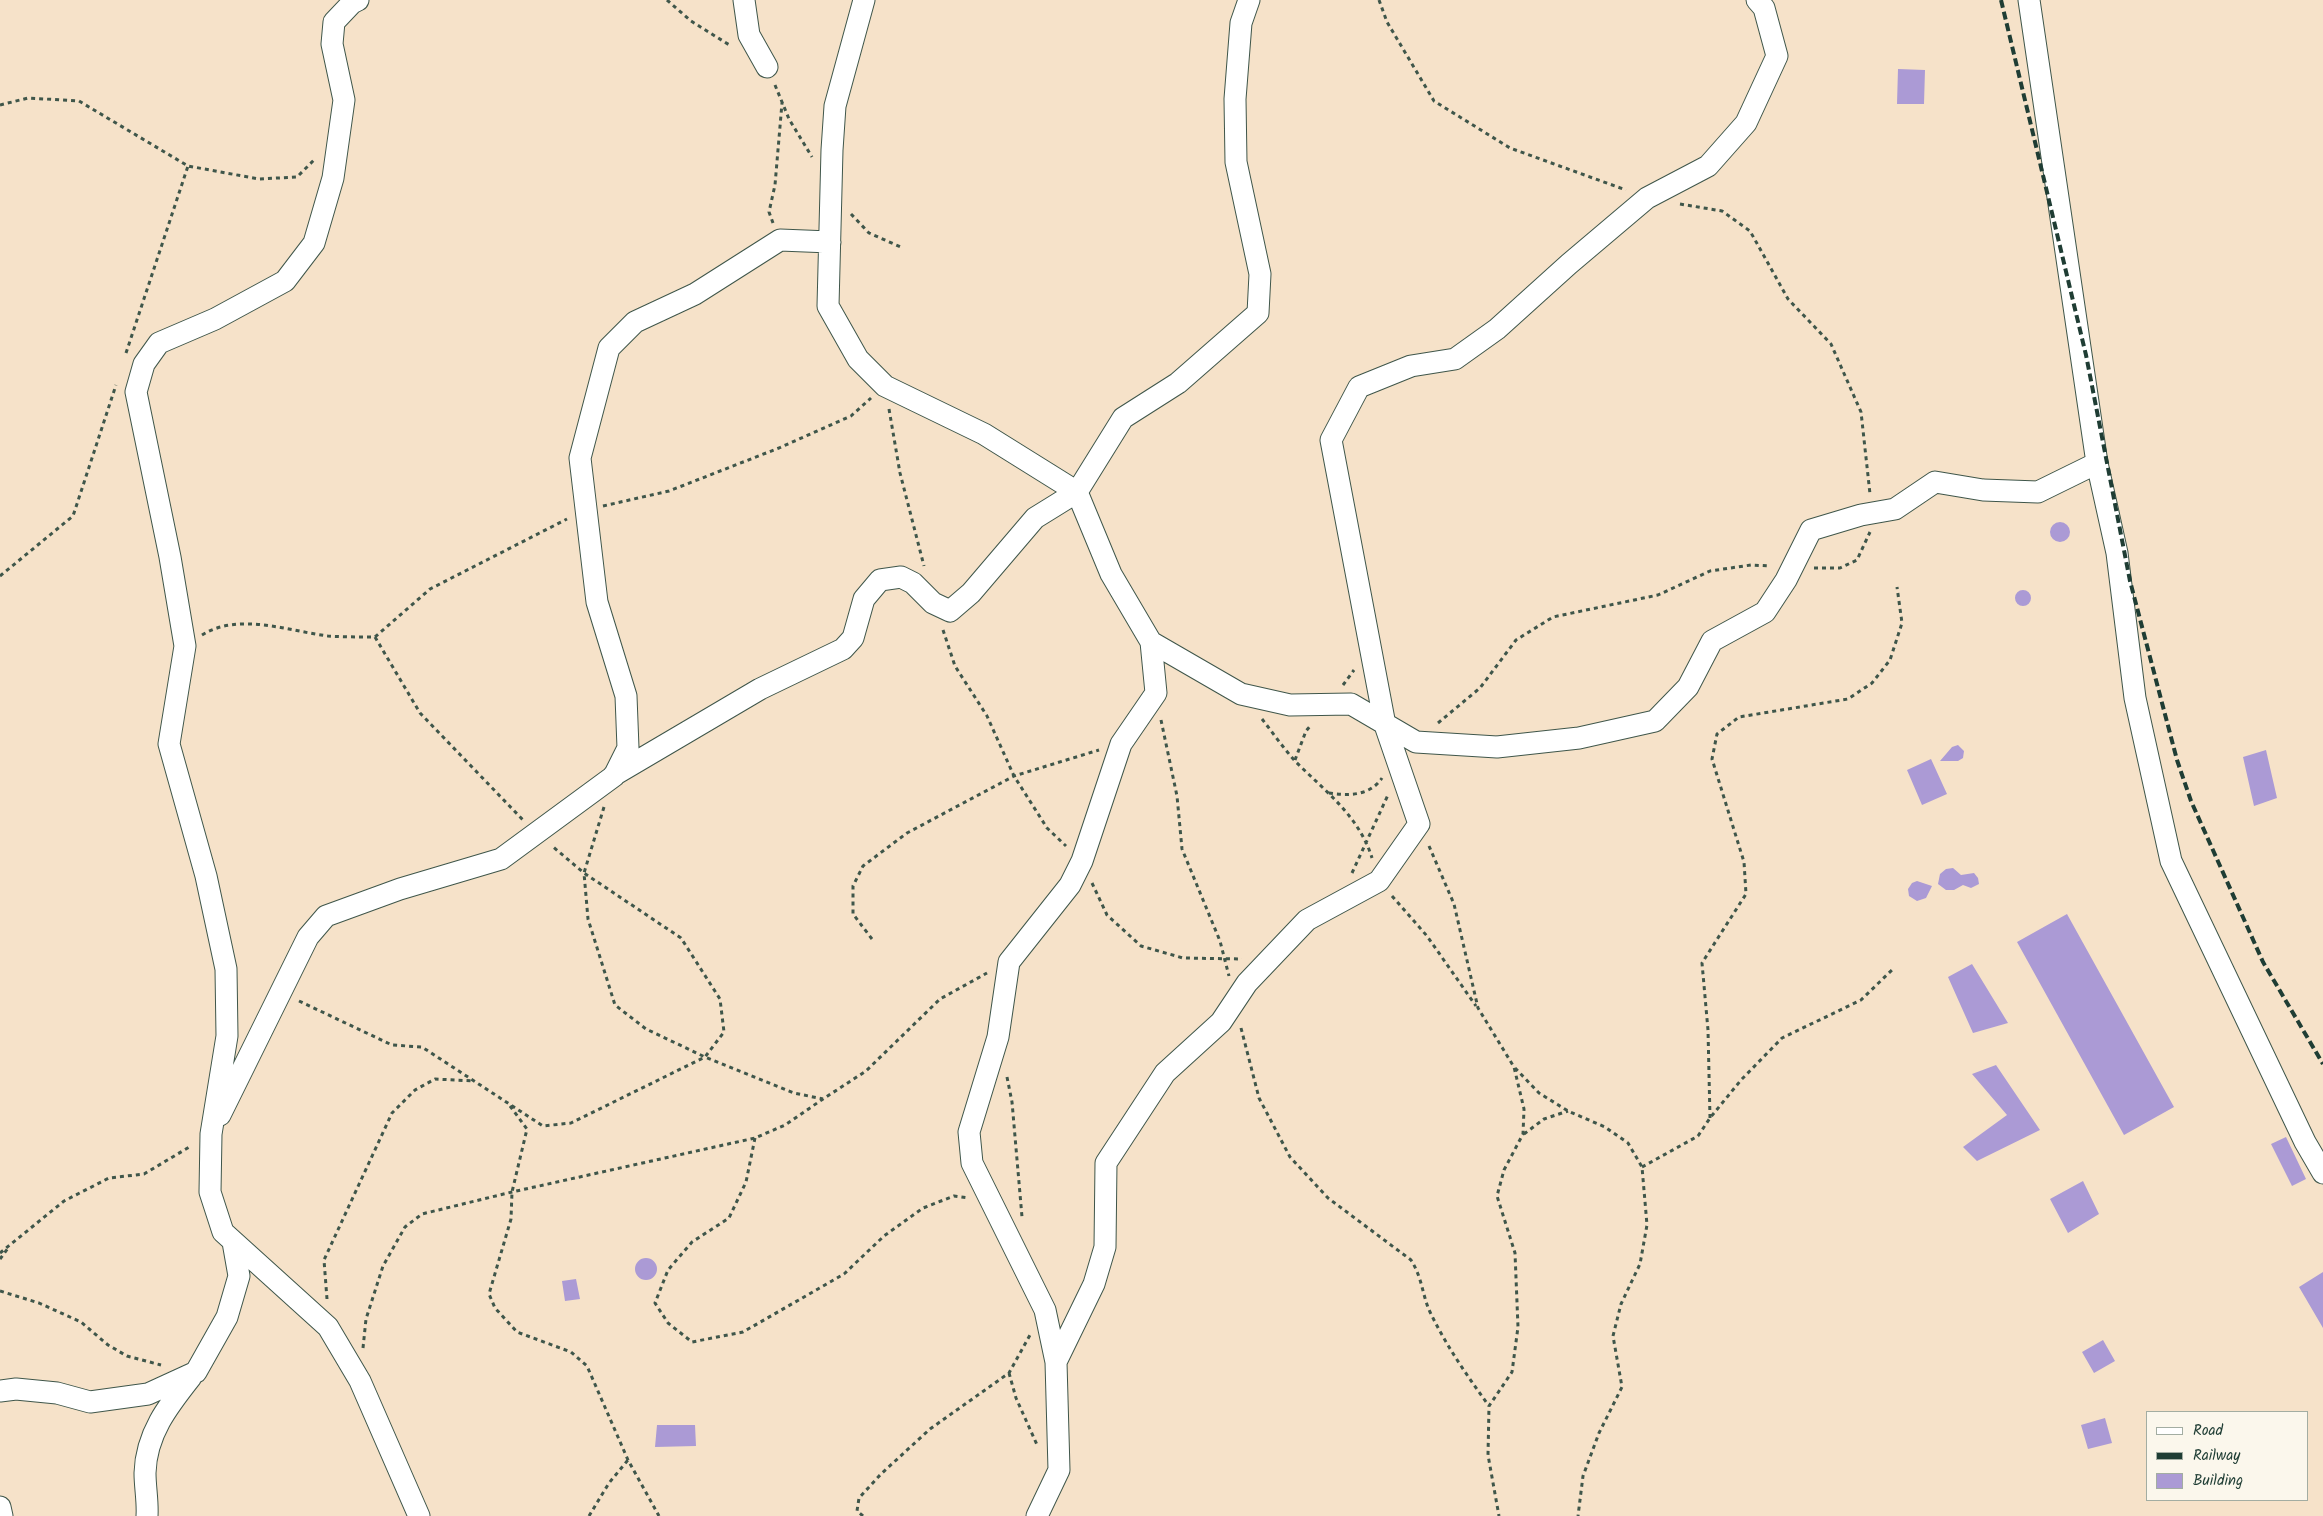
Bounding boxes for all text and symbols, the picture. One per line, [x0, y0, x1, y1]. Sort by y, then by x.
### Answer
legend [2146, 1411, 2308, 1501]
text: Road [2193, 1419, 2223, 1443]
text: Railway [2193, 1444, 2240, 1468]
text: Building [2193, 1469, 2243, 1493]

